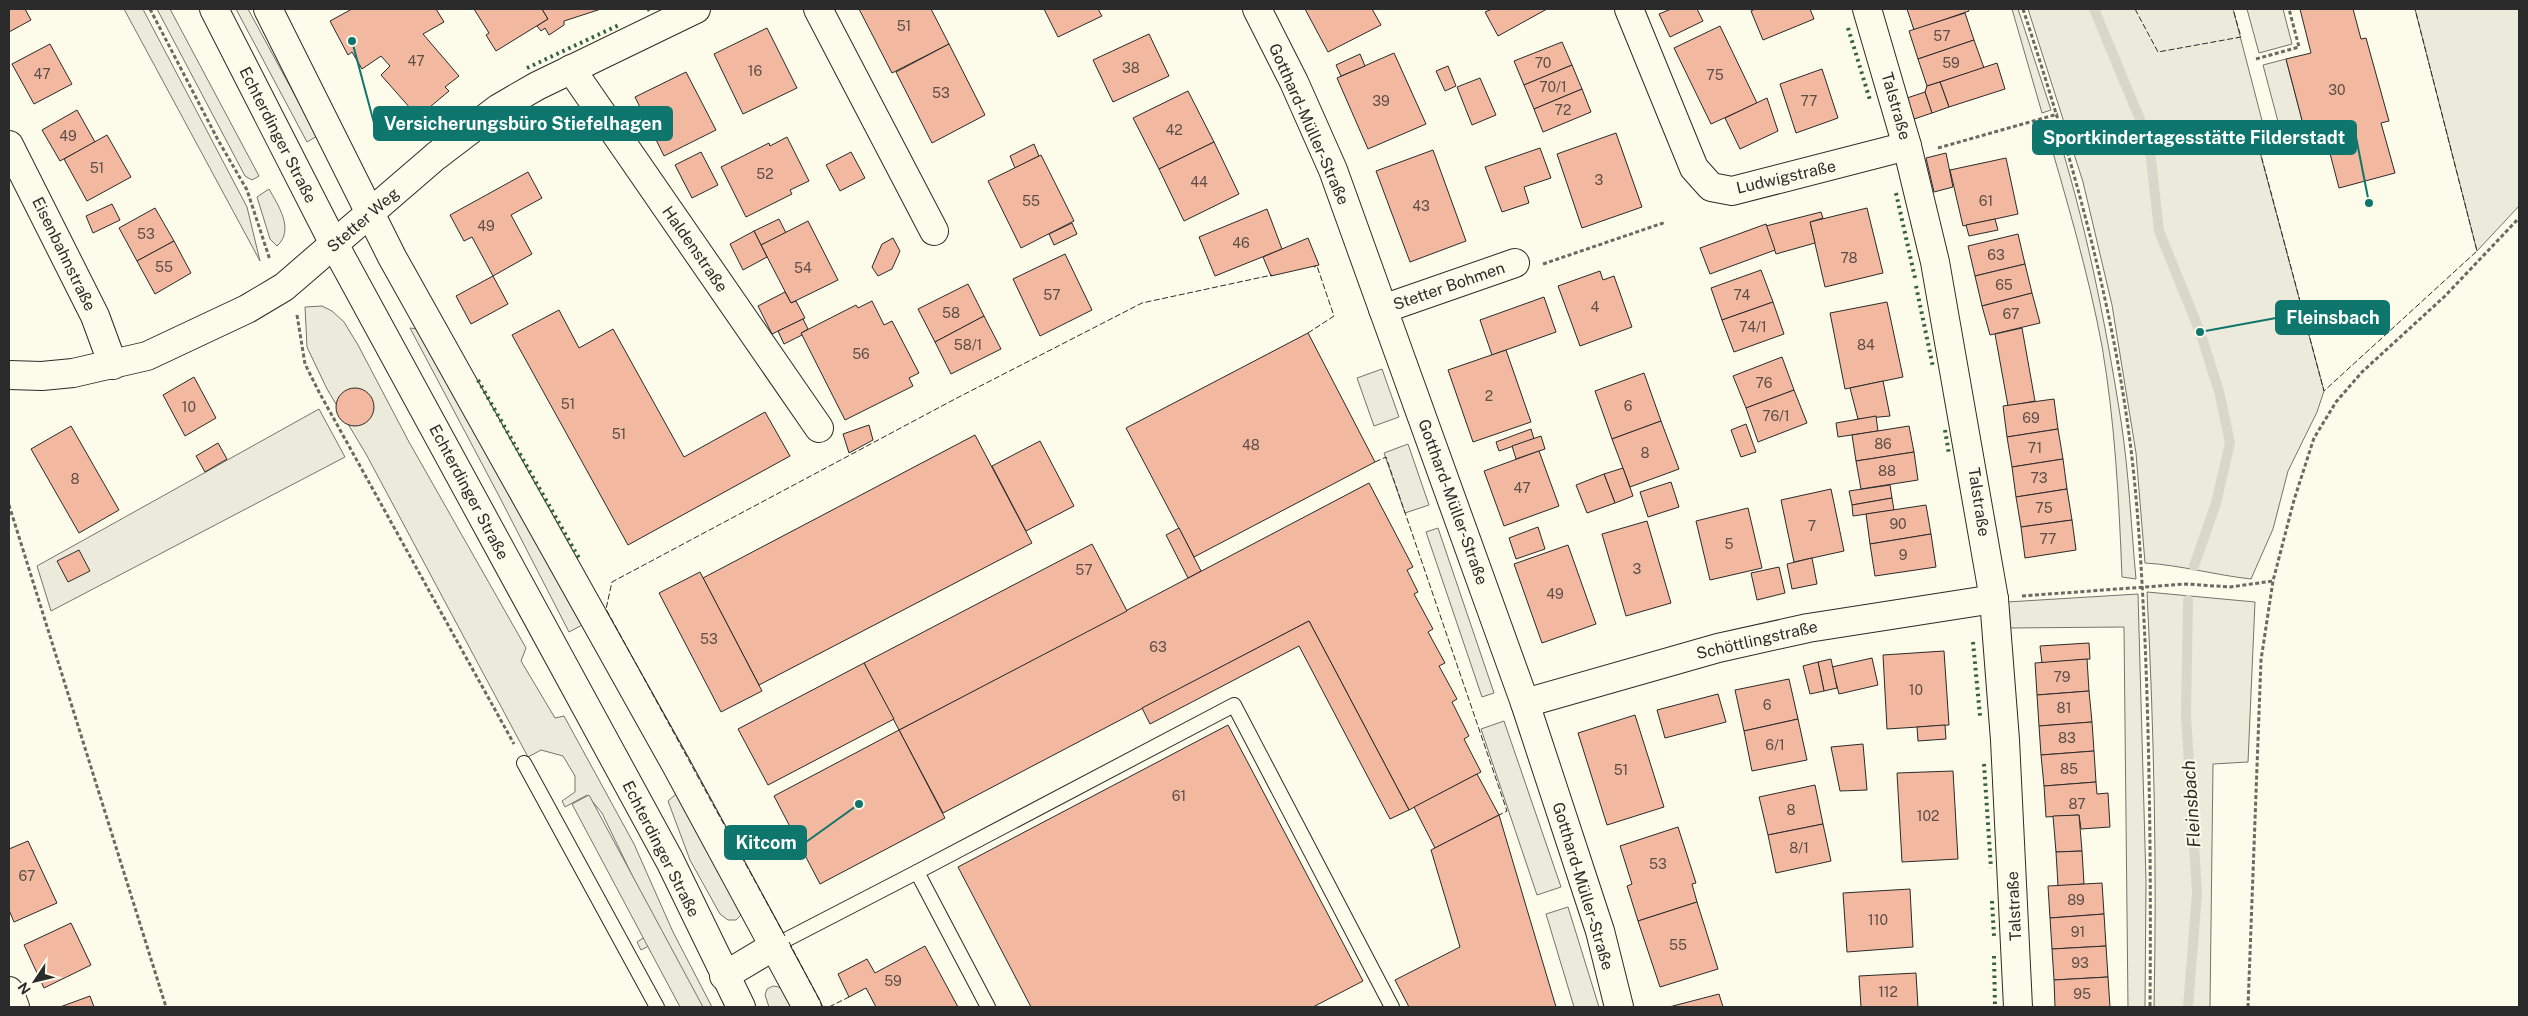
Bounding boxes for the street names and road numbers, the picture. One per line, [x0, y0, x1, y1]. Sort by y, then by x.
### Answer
street label: Gotthard-Müller-Straße [1265, 40, 1353, 208]
street label: Echterdinger Straße [235, 64, 321, 206]
street label: Talstraße [1877, 70, 1915, 142]
street label: Ludwigstraße [1734, 156, 1838, 198]
street label: Stetter Weg [323, 184, 403, 256]
street label: Eisenbahnstraße [28, 194, 100, 314]
street label: Haldenstraße [658, 202, 732, 296]
street label: Stetter Bohmen [1391, 258, 1507, 314]
street label: Gotthard-Müller-Straße [1414, 417, 1492, 587]
street label: Echterdinger Straße [425, 421, 513, 563]
street label: Talstraße [1964, 466, 1994, 538]
street label: Schöttlingstraße [1694, 617, 1820, 663]
street label: Echterdinger Straße [618, 778, 704, 920]
street label: Gotthard-Müller-Straße [1548, 800, 1618, 972]
street label: Talstraße [2003, 871, 2025, 941]

